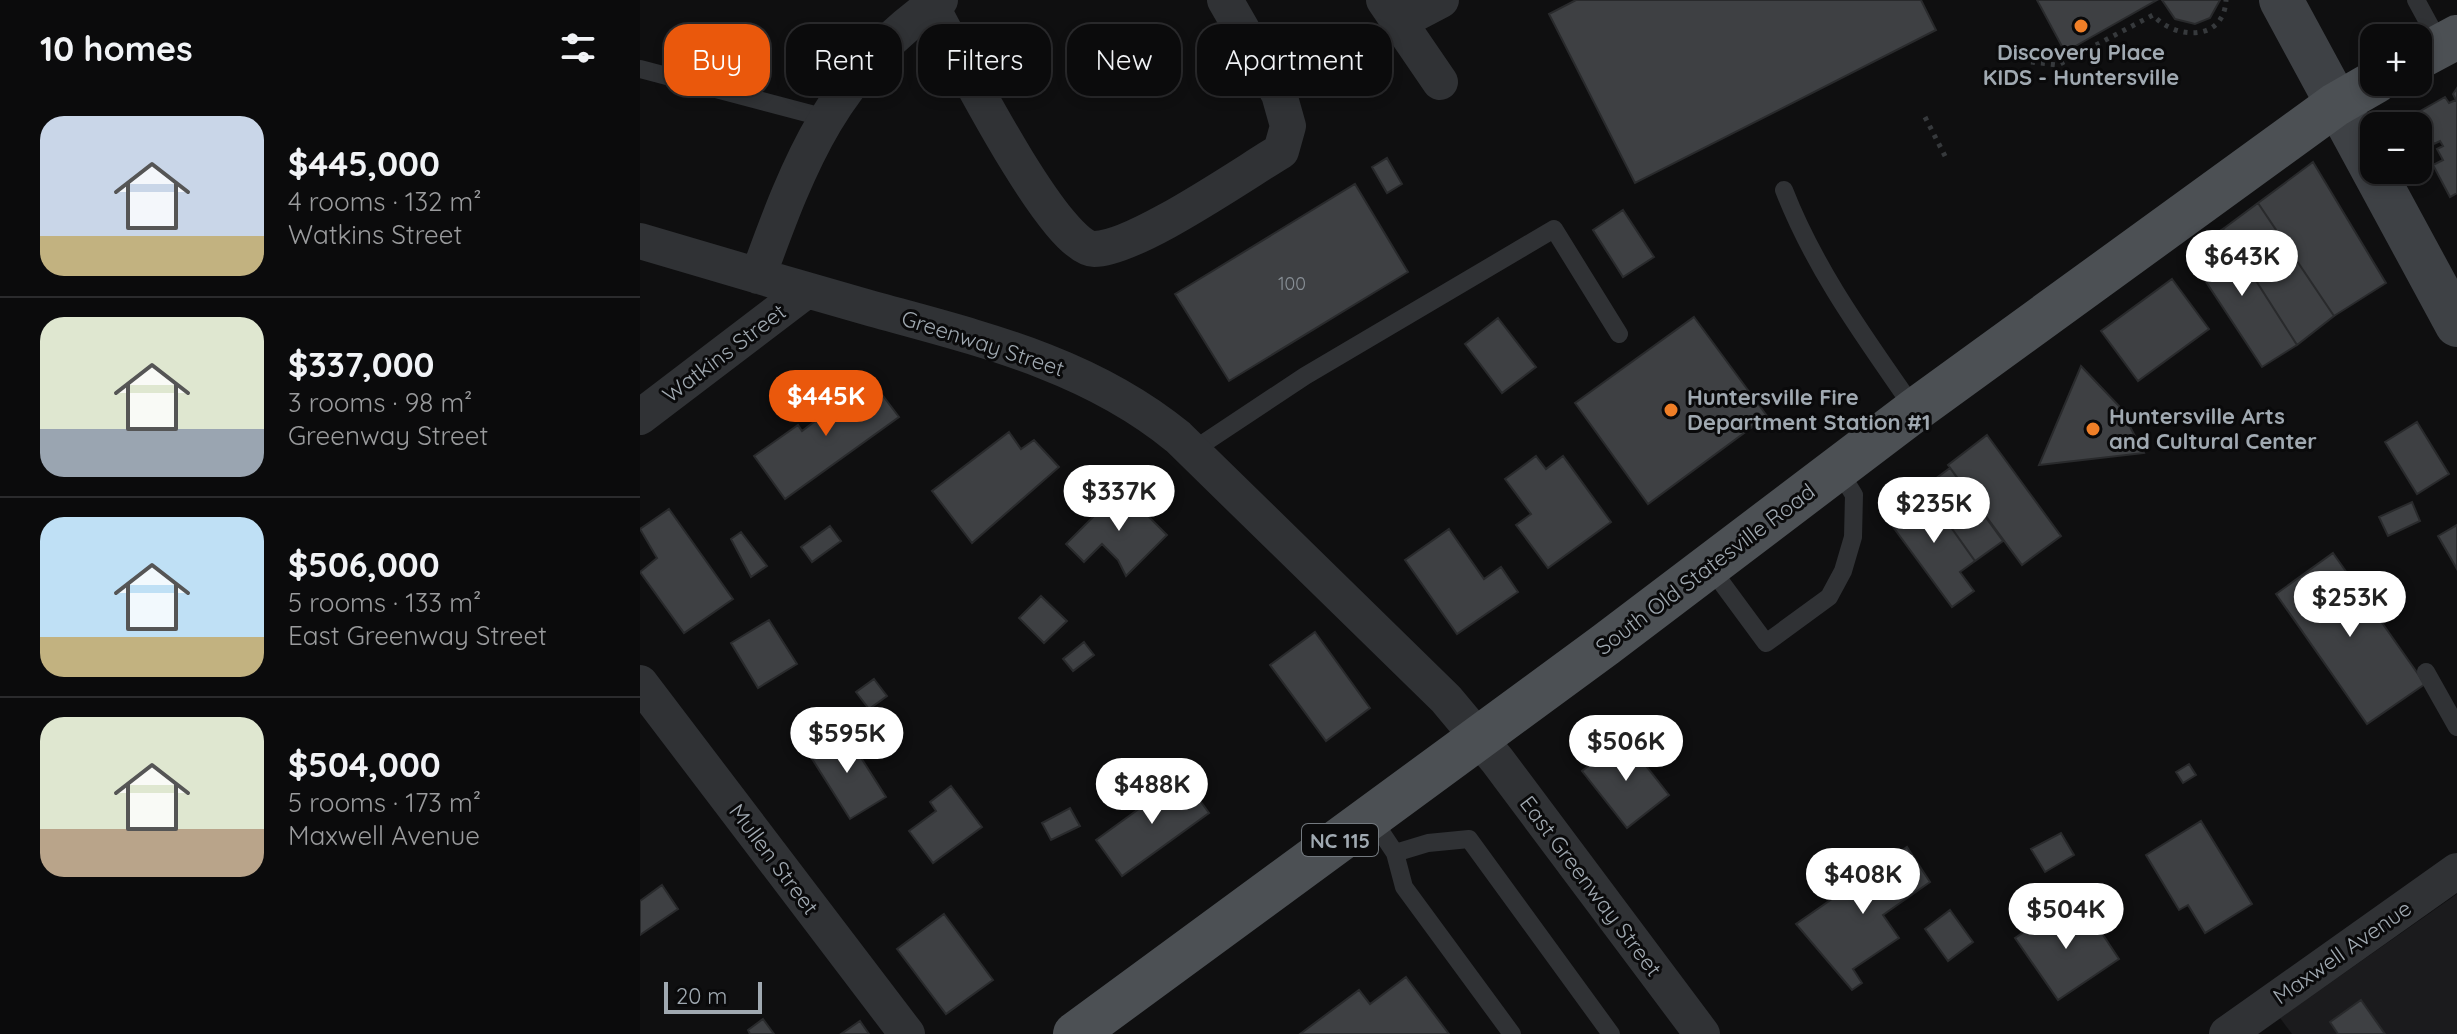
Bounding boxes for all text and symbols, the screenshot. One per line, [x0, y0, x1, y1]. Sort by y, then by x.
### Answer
marker: Discovery Place KIDS - Huntersville [2072, 17, 2090, 35]
chip: Buy [664, 24, 770, 96]
chip: Rent [786, 24, 902, 96]
chip: Filters [918, 24, 1051, 96]
chip: New [1067, 24, 1181, 96]
chip: Apartment [1197, 24, 1392, 96]
map controls [2360, 24, 2432, 184]
button: + [2360, 24, 2432, 96]
icon: filters [556, 26, 600, 70]
text: 10 homes [40, 27, 193, 70]
place label: Discovery Place KIDS - Huntersville [1983, 38, 2179, 91]
button: − [2360, 112, 2432, 184]
text: $445,000 [288, 142, 440, 185]
icon: home [104, 148, 200, 244]
text: 4 rooms · 132 m² [288, 185, 482, 218]
text: Watkins Street [288, 218, 462, 251]
pin: $643K [2186, 230, 2298, 298]
text: $643K [2204, 239, 2280, 272]
house number: 100 [1278, 272, 1306, 295]
street label: Watkins Street [657, 297, 791, 409]
street label: Greenway Street [898, 304, 1068, 382]
text: $337,000 [288, 343, 434, 386]
icon: home [104, 349, 200, 445]
pin: $445K [770, 370, 882, 438]
text: $445K [787, 379, 865, 412]
place label: Huntersville Fire Department Station #1 [1687, 383, 1931, 436]
text: 3 rooms · 98 m² [288, 386, 472, 419]
marker: Huntersville Fire Department Station #1 [1662, 401, 1680, 419]
place label: Huntersville Arts and Cultural Center [2109, 402, 2317, 455]
text: Greenway Street [288, 419, 488, 452]
marker: Huntersville Arts and Cultural Center [2084, 420, 2102, 438]
pin: $337K [1063, 465, 1175, 533]
text: $337K [1082, 474, 1156, 507]
street label: South Old Statesville Road [1590, 477, 1820, 661]
pin: $235K [1878, 477, 1990, 545]
text: $235K [1896, 486, 1972, 519]
text: $506,000 [288, 543, 440, 586]
icon: home [104, 549, 200, 645]
pin: $253K [2294, 571, 2406, 639]
text: $253K [2312, 580, 2388, 613]
text: 5 rooms · 133 m² [288, 586, 481, 619]
text: East Greenway Street [288, 619, 547, 652]
pin: $595K [791, 707, 903, 775]
pin: $506K [1570, 715, 1682, 783]
text: $595K [808, 716, 886, 749]
text: $506K [1587, 724, 1665, 757]
text: $504,000 [288, 743, 441, 786]
icon: home [104, 749, 200, 845]
pin: $488K [1096, 758, 1208, 826]
text: $488K [1114, 767, 1190, 800]
text: 5 rooms · 173 m² [288, 786, 481, 819]
street label: East Greenway Street [1514, 790, 1668, 982]
street label: Mullen Street [723, 798, 825, 920]
text: Maxwell Avenue [288, 819, 480, 852]
road number: NC 115 [1302, 824, 1378, 856]
pin: $408K [1807, 848, 1919, 916]
text: $408K [1824, 857, 1902, 890]
pin: $504K [2010, 883, 2122, 951]
text: $504K [2027, 892, 2105, 925]
street label: Maxwell Avenue [2267, 894, 2417, 1010]
scale bar [664, 978, 762, 1014]
text: 20 m [676, 982, 727, 1010]

